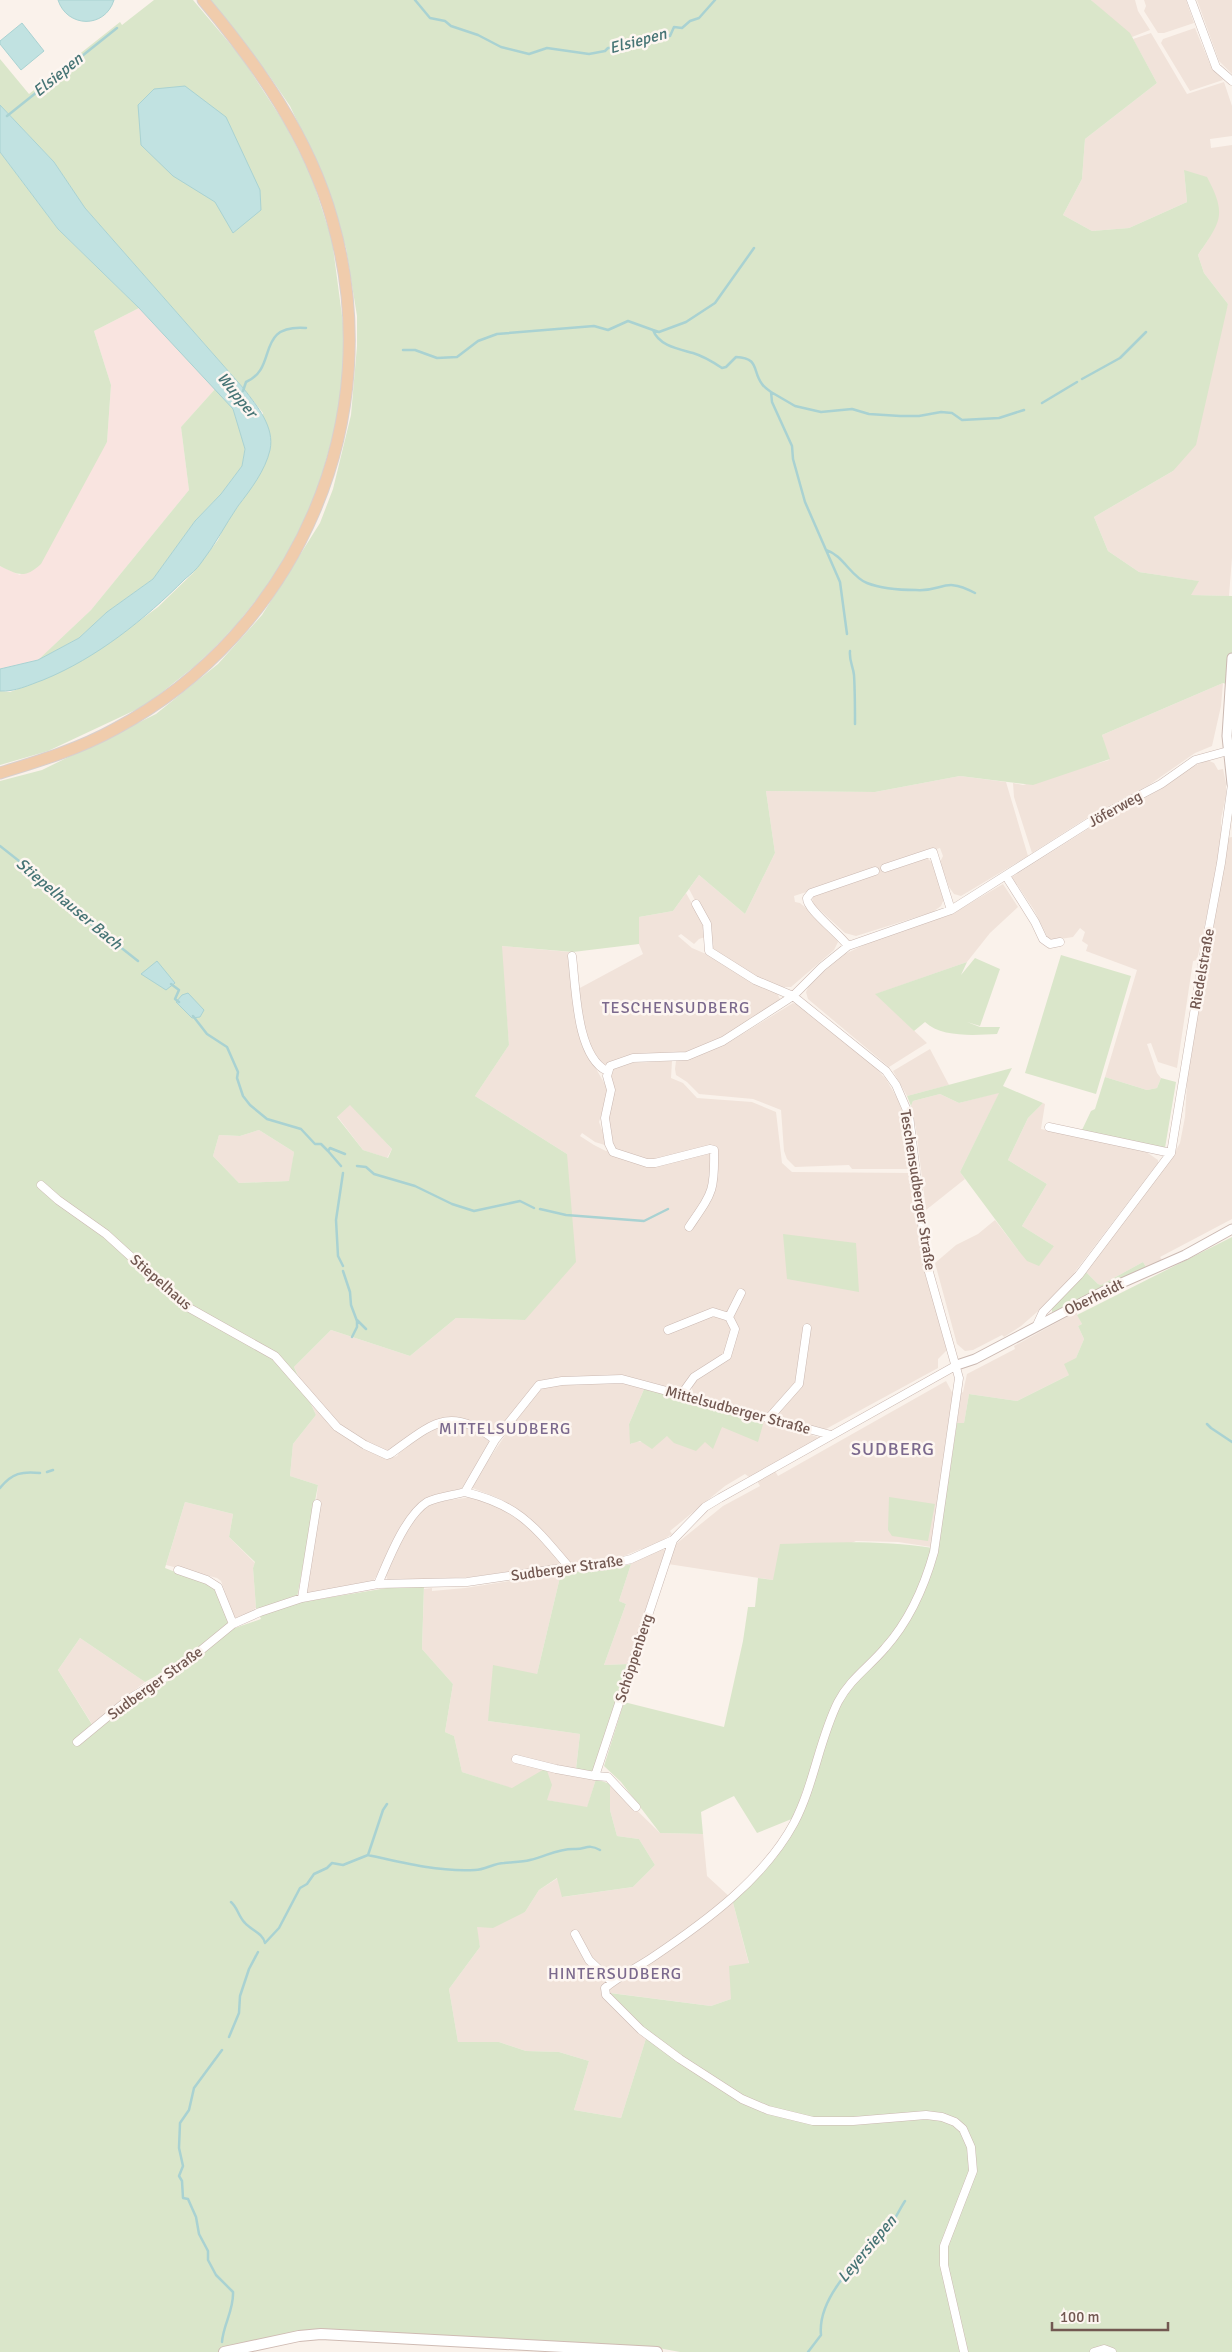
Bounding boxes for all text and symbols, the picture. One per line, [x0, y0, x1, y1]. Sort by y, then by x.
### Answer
water label: Elsiepen [607, 23, 670, 58]
water label: Elsiepen [29, 48, 88, 101]
water label: Wupper [213, 368, 263, 423]
street label: Jöferweg [1085, 787, 1145, 831]
water label: Stiepelhauser Bach [12, 854, 127, 955]
street label: Riedelstraße [1186, 927, 1218, 1011]
district label: TESCHENSUDBERG [602, 998, 750, 1018]
street label: Teschensudberger Straße [896, 1108, 940, 1272]
street label: Stiepelhaus [127, 1250, 196, 1314]
street label: Oberheidt [1061, 1275, 1127, 1319]
street label: Mittelsudberger Straße [663, 1382, 813, 1438]
district label: MITTELSUDBERG [439, 1419, 571, 1439]
district label: SUDBERG [851, 1438, 935, 1460]
street label: Sudberger Straße [510, 1551, 624, 1585]
street label: Schöppenberg [611, 1612, 657, 1704]
street label: Sudberger Straße [104, 1642, 206, 1724]
district label: HINTERSUDBERG [548, 1964, 682, 1984]
water label: Leyersiepen [833, 2210, 902, 2287]
scale bar [1052, 2300, 1168, 2332]
text: 100 m [1060, 2308, 1100, 2326]

